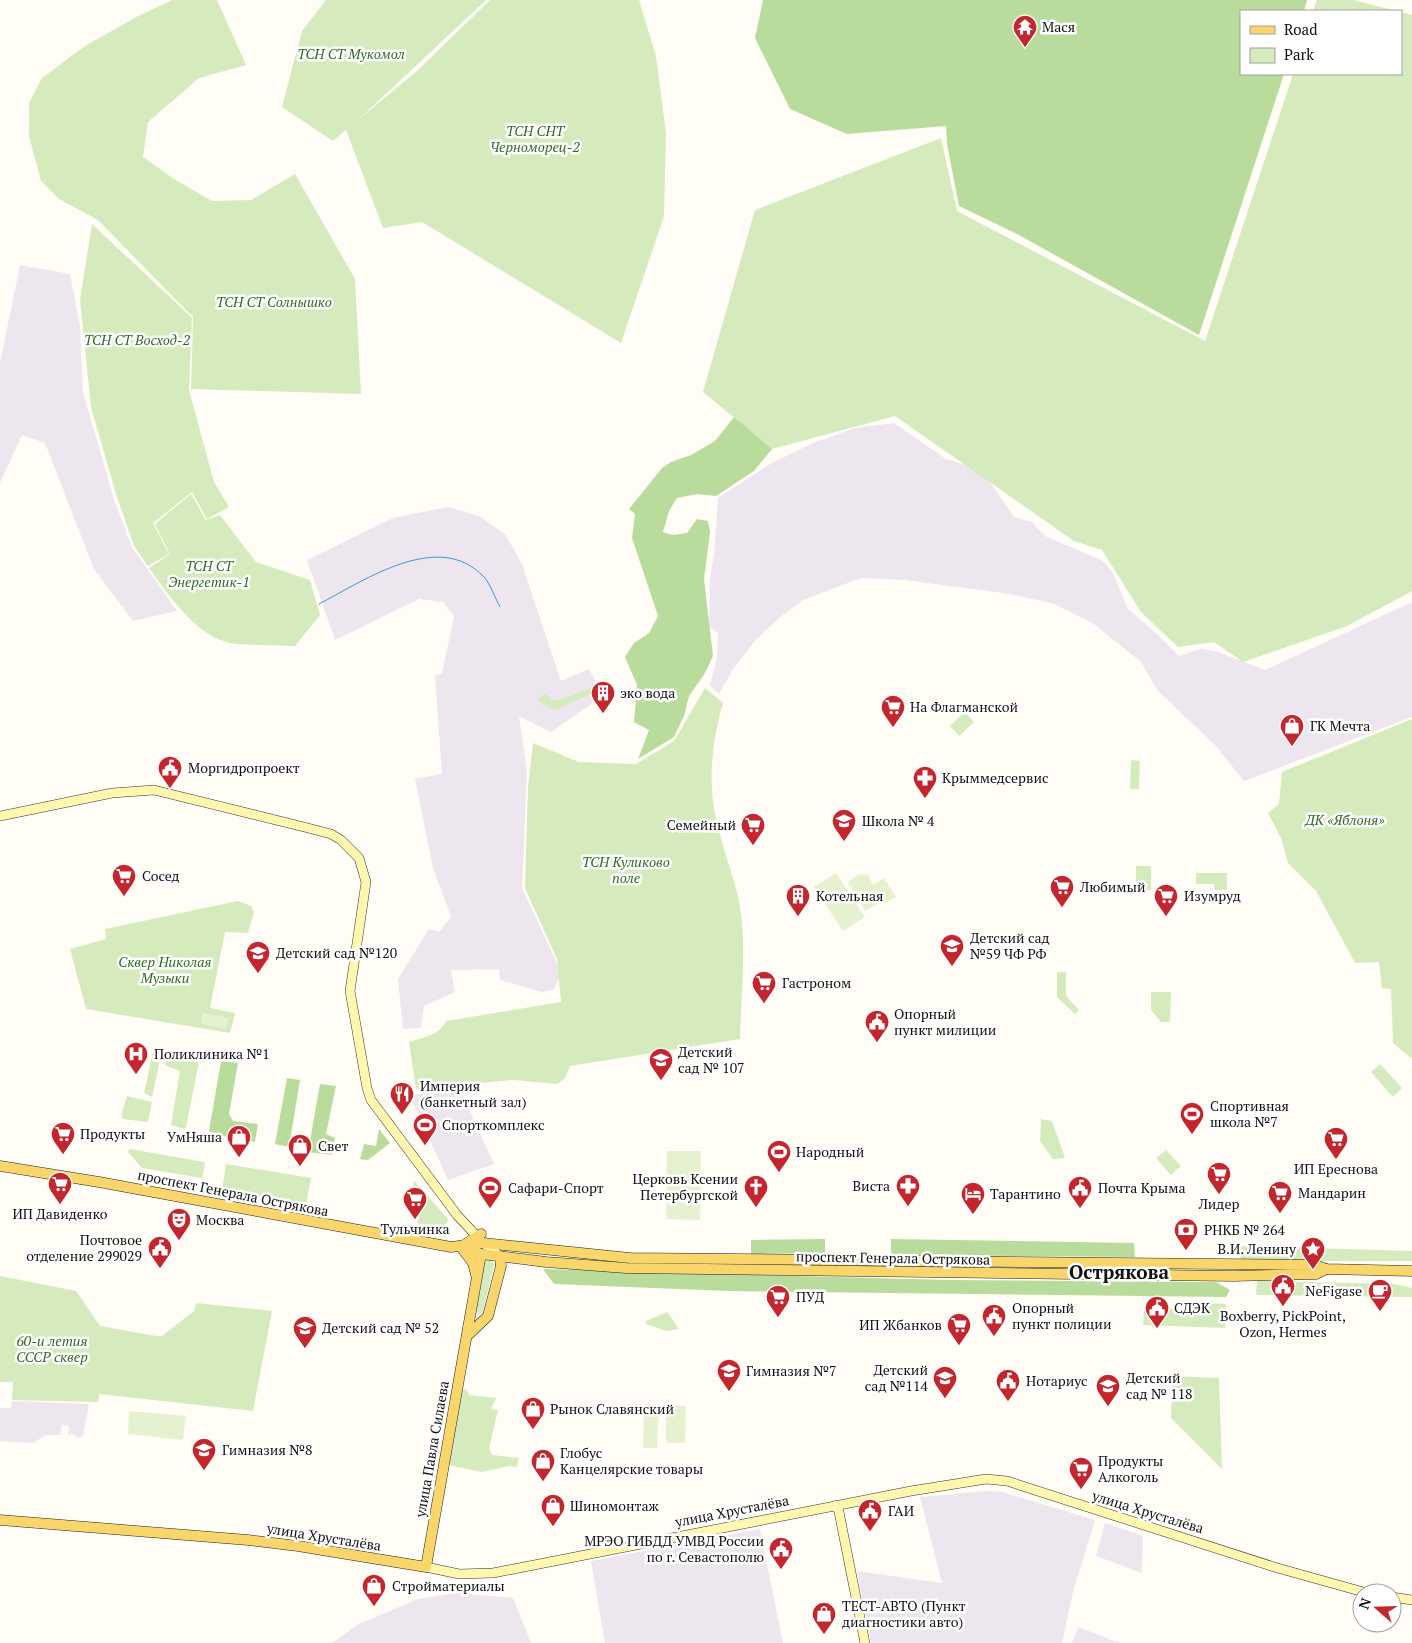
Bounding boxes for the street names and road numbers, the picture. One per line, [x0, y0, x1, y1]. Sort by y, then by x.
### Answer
street label: проспект Генерала Острякова [136, 1165, 330, 1220]
street label: проспект Генерала Острякова [796, 1246, 990, 1269]
street label: улица Павла Силаева [410, 1379, 453, 1520]
street label: улица Хрусталёва [1089, 1485, 1206, 1537]
street label: улица Хрусталёва [672, 1490, 790, 1531]
street label: улица Хрусталёва [265, 1518, 383, 1555]

